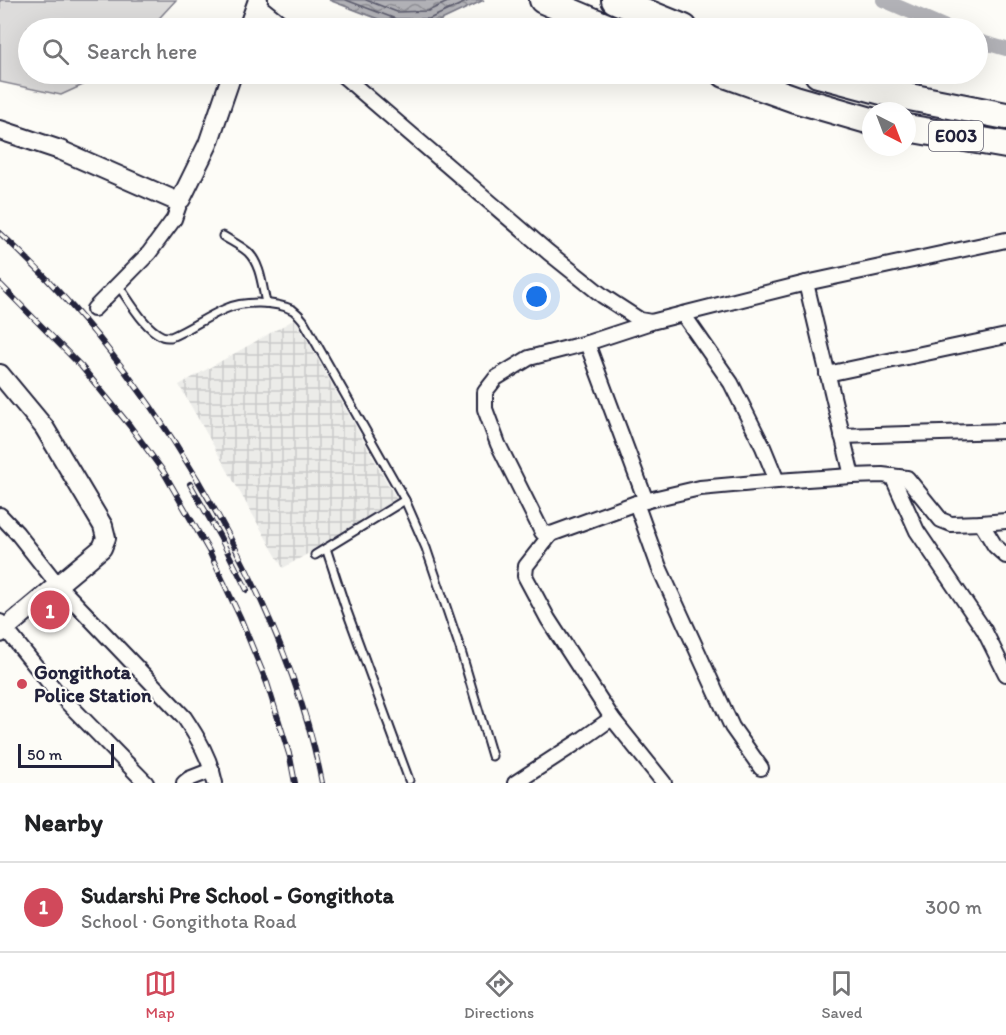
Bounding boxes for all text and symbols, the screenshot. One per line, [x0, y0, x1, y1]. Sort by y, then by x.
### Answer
search box [18, 18, 988, 84]
icon: search [39, 35, 72, 68]
text: Search here [87, 38, 197, 65]
north arrow [862, 102, 916, 156]
road number: E003 [929, 121, 983, 151]
your location [522, 282, 551, 311]
pin: 1 [31, 588, 70, 632]
place label: Gongithota Police Station [34, 660, 152, 707]
marker: Gongithota Police Station [15, 677, 29, 691]
scale bar [18, 741, 114, 768]
text: 50 m [27, 745, 62, 764]
text: Nearby [24, 806, 103, 838]
text: Sudarshi Pre School - Gongithota [81, 882, 394, 909]
text: 1 [39, 895, 48, 919]
text: 300 m [925, 895, 982, 919]
text: School · Gongithota Road [81, 909, 297, 933]
tab: Map [144, 967, 177, 1022]
tab: Directions [464, 967, 534, 1022]
tab: Saved [822, 967, 862, 1022]

